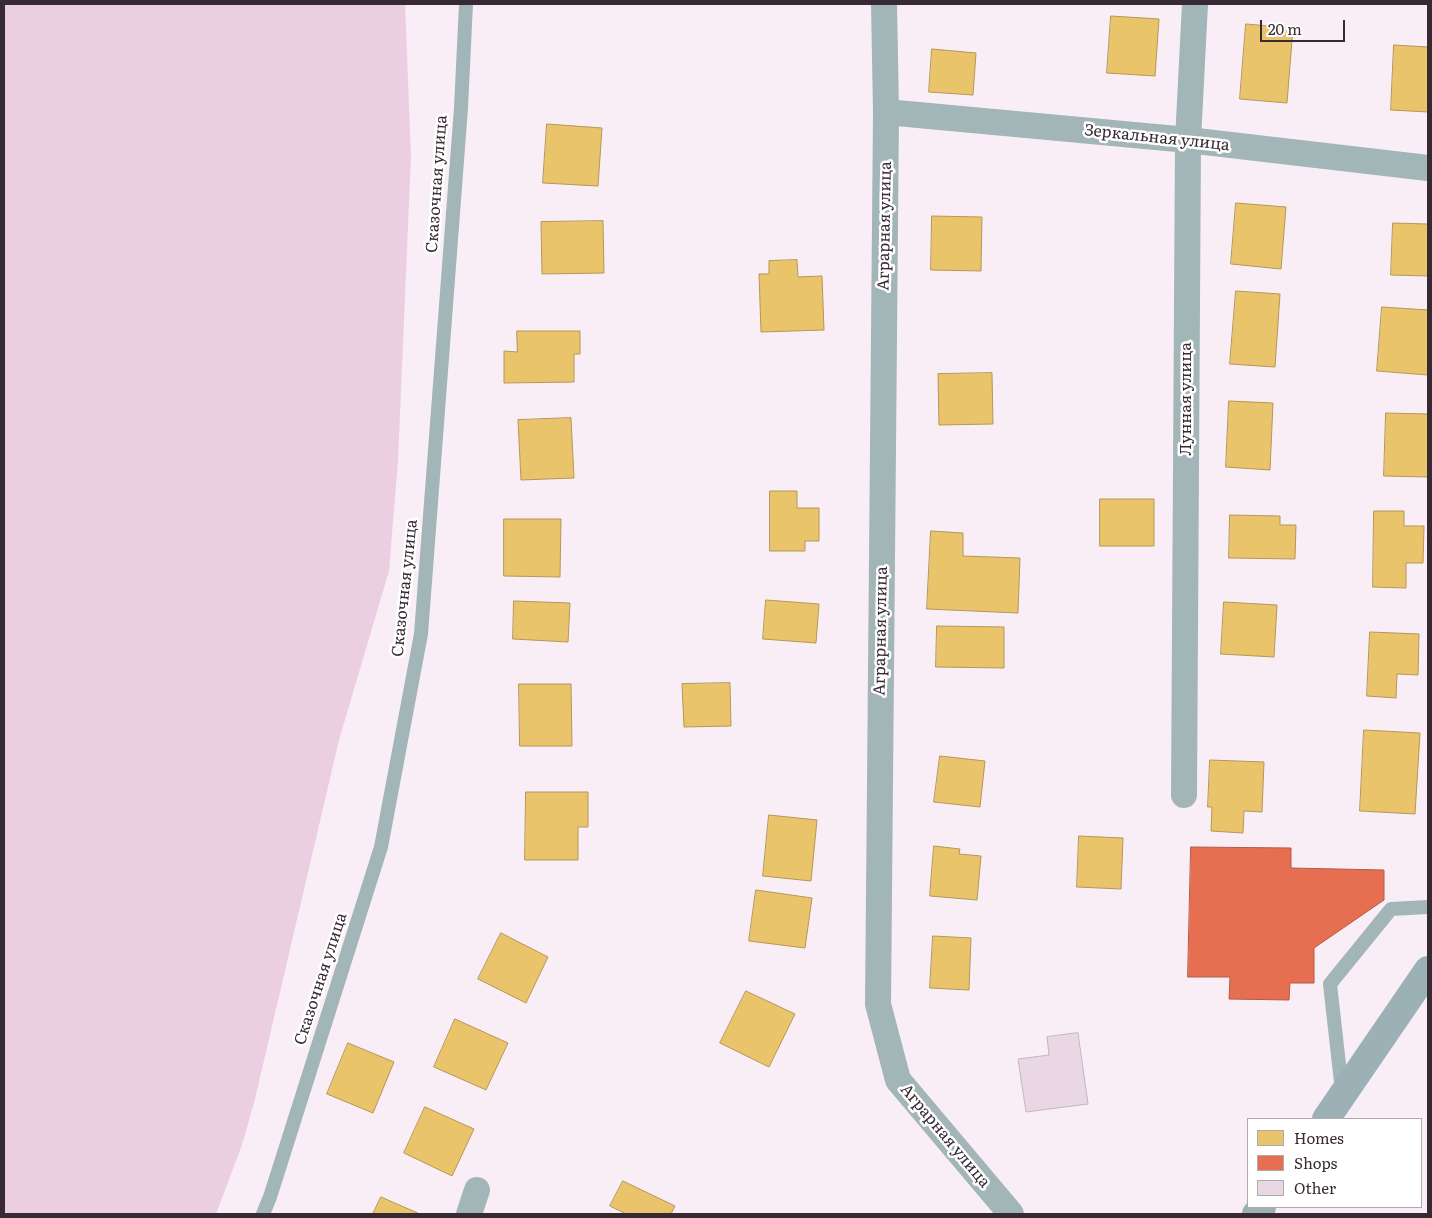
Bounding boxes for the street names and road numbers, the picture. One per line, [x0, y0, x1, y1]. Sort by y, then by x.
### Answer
street label: Сказочная улица [423, 114, 451, 254]
street label: Зеркальная улица [1083, 121, 1231, 155]
street label: Аграрная улица [874, 161, 896, 291]
street label: Лунная улица [1176, 342, 1196, 456]
street label: Сказочная улица [388, 518, 422, 658]
street label: Аграрная улица [870, 566, 892, 696]
street label: Сказочная улица [291, 910, 351, 1048]
street label: Аграрная улица [896, 1080, 994, 1192]

